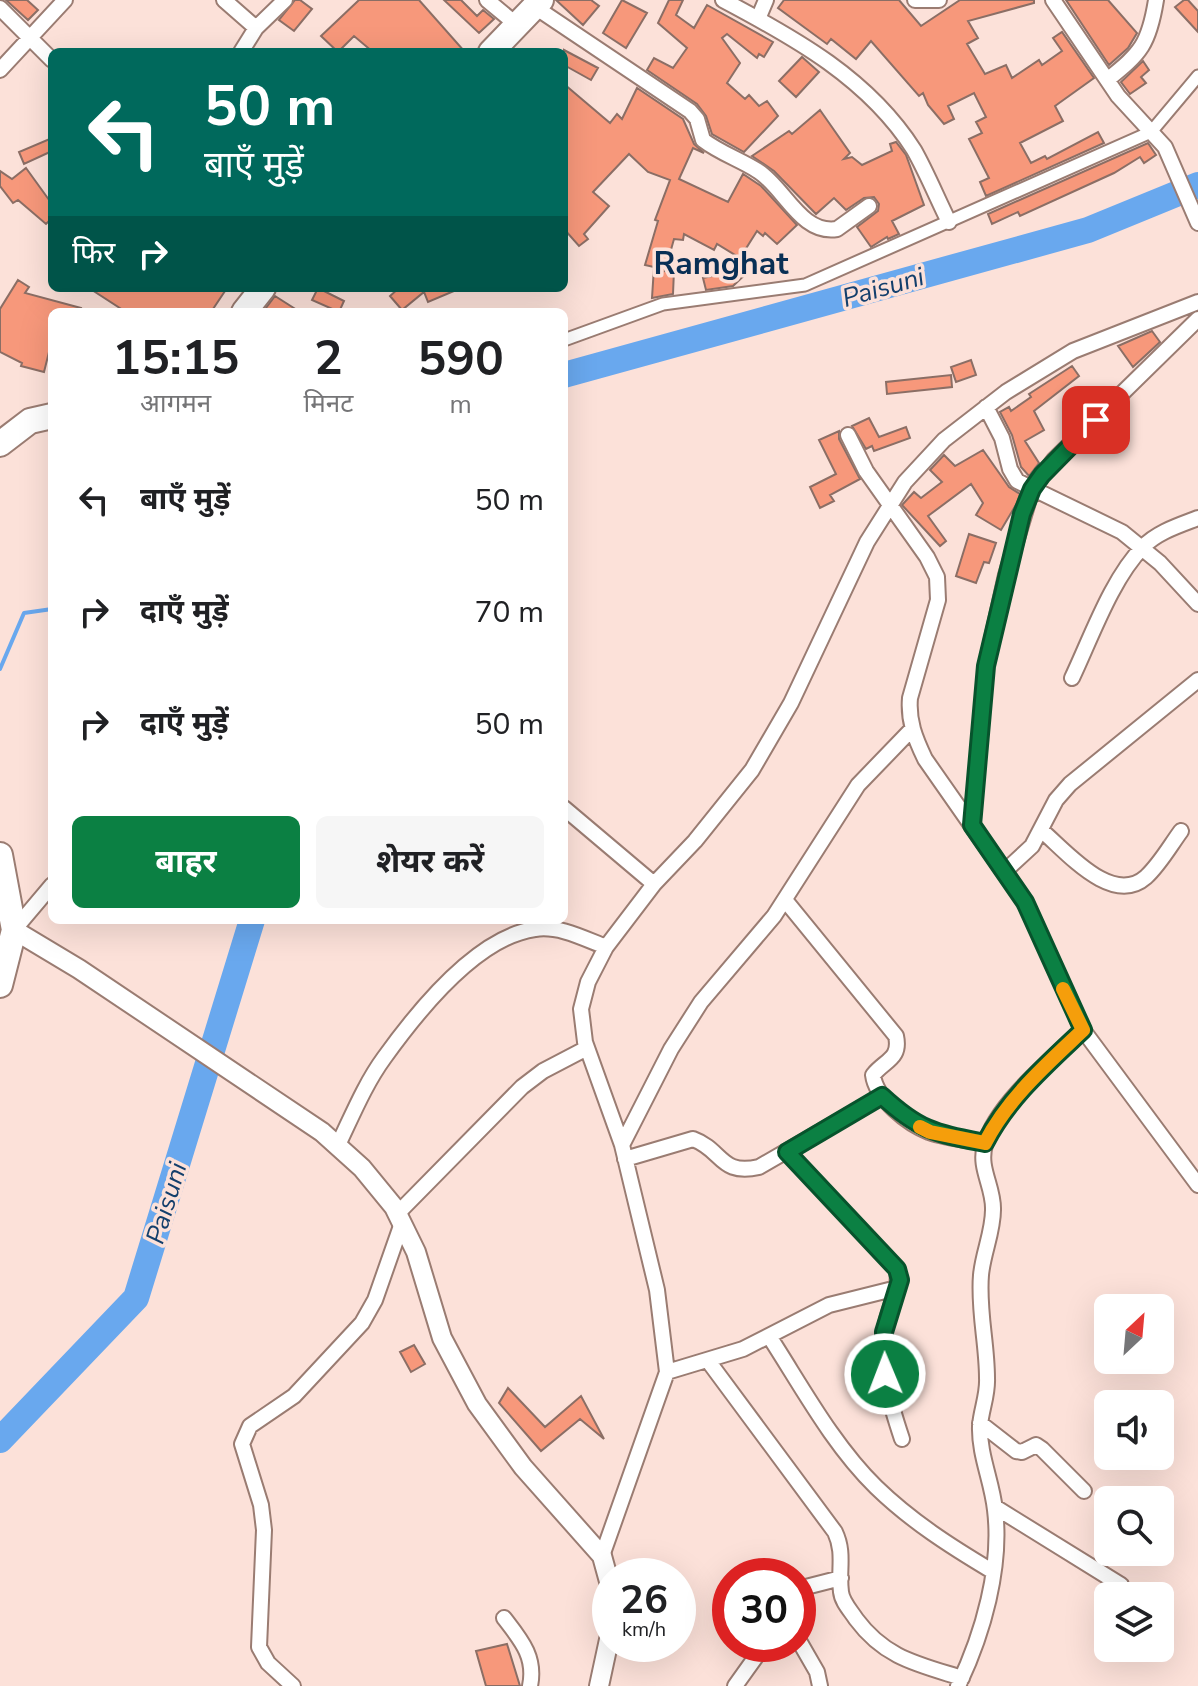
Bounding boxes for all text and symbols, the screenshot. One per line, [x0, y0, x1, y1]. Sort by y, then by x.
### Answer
text: 50 m [204, 68, 335, 145]
icon: left [72, 80, 176, 184]
text: बाएँ मुड़ें [204, 141, 304, 190]
icon: right [131, 232, 175, 276]
text: फिर [72, 233, 115, 274]
district label: Ramghat [653, 242, 789, 285]
water label: Paisuni [838, 259, 929, 316]
text: 15:15 [112, 325, 239, 391]
text: 2 [314, 325, 343, 391]
text: 590 [417, 326, 504, 392]
text: आगमन [140, 386, 211, 421]
text: मिनट [303, 386, 353, 421]
pin [1062, 386, 1130, 454]
text: m [449, 387, 472, 422]
icon: arrive [1074, 398, 1118, 442]
icon: left [72, 478, 116, 522]
text: बाएँ मुड़ें [140, 479, 230, 520]
text: 50 m [475, 480, 544, 521]
icon: right [72, 590, 116, 634]
text: दाएँ मुड़ें [140, 591, 229, 632]
text: 70 m [475, 592, 544, 633]
icon: right [72, 702, 116, 746]
text: दाएँ मुड़ें [140, 703, 229, 744]
text: 50 m [475, 704, 544, 745]
button: बाहर [72, 816, 300, 908]
button: शेयर करें [316, 816, 544, 908]
water label: Paisuni [138, 1157, 196, 1248]
north arrow [1094, 1294, 1174, 1374]
map controls [1094, 1294, 1174, 1662]
position arrow [843, 1332, 927, 1416]
button: sound [1094, 1390, 1174, 1470]
button: search [1094, 1486, 1174, 1566]
speed limit sign: 30 [712, 1558, 816, 1662]
text: 26 [620, 1573, 668, 1627]
button: layers [1094, 1582, 1174, 1662]
text: km/h [622, 1616, 666, 1643]

